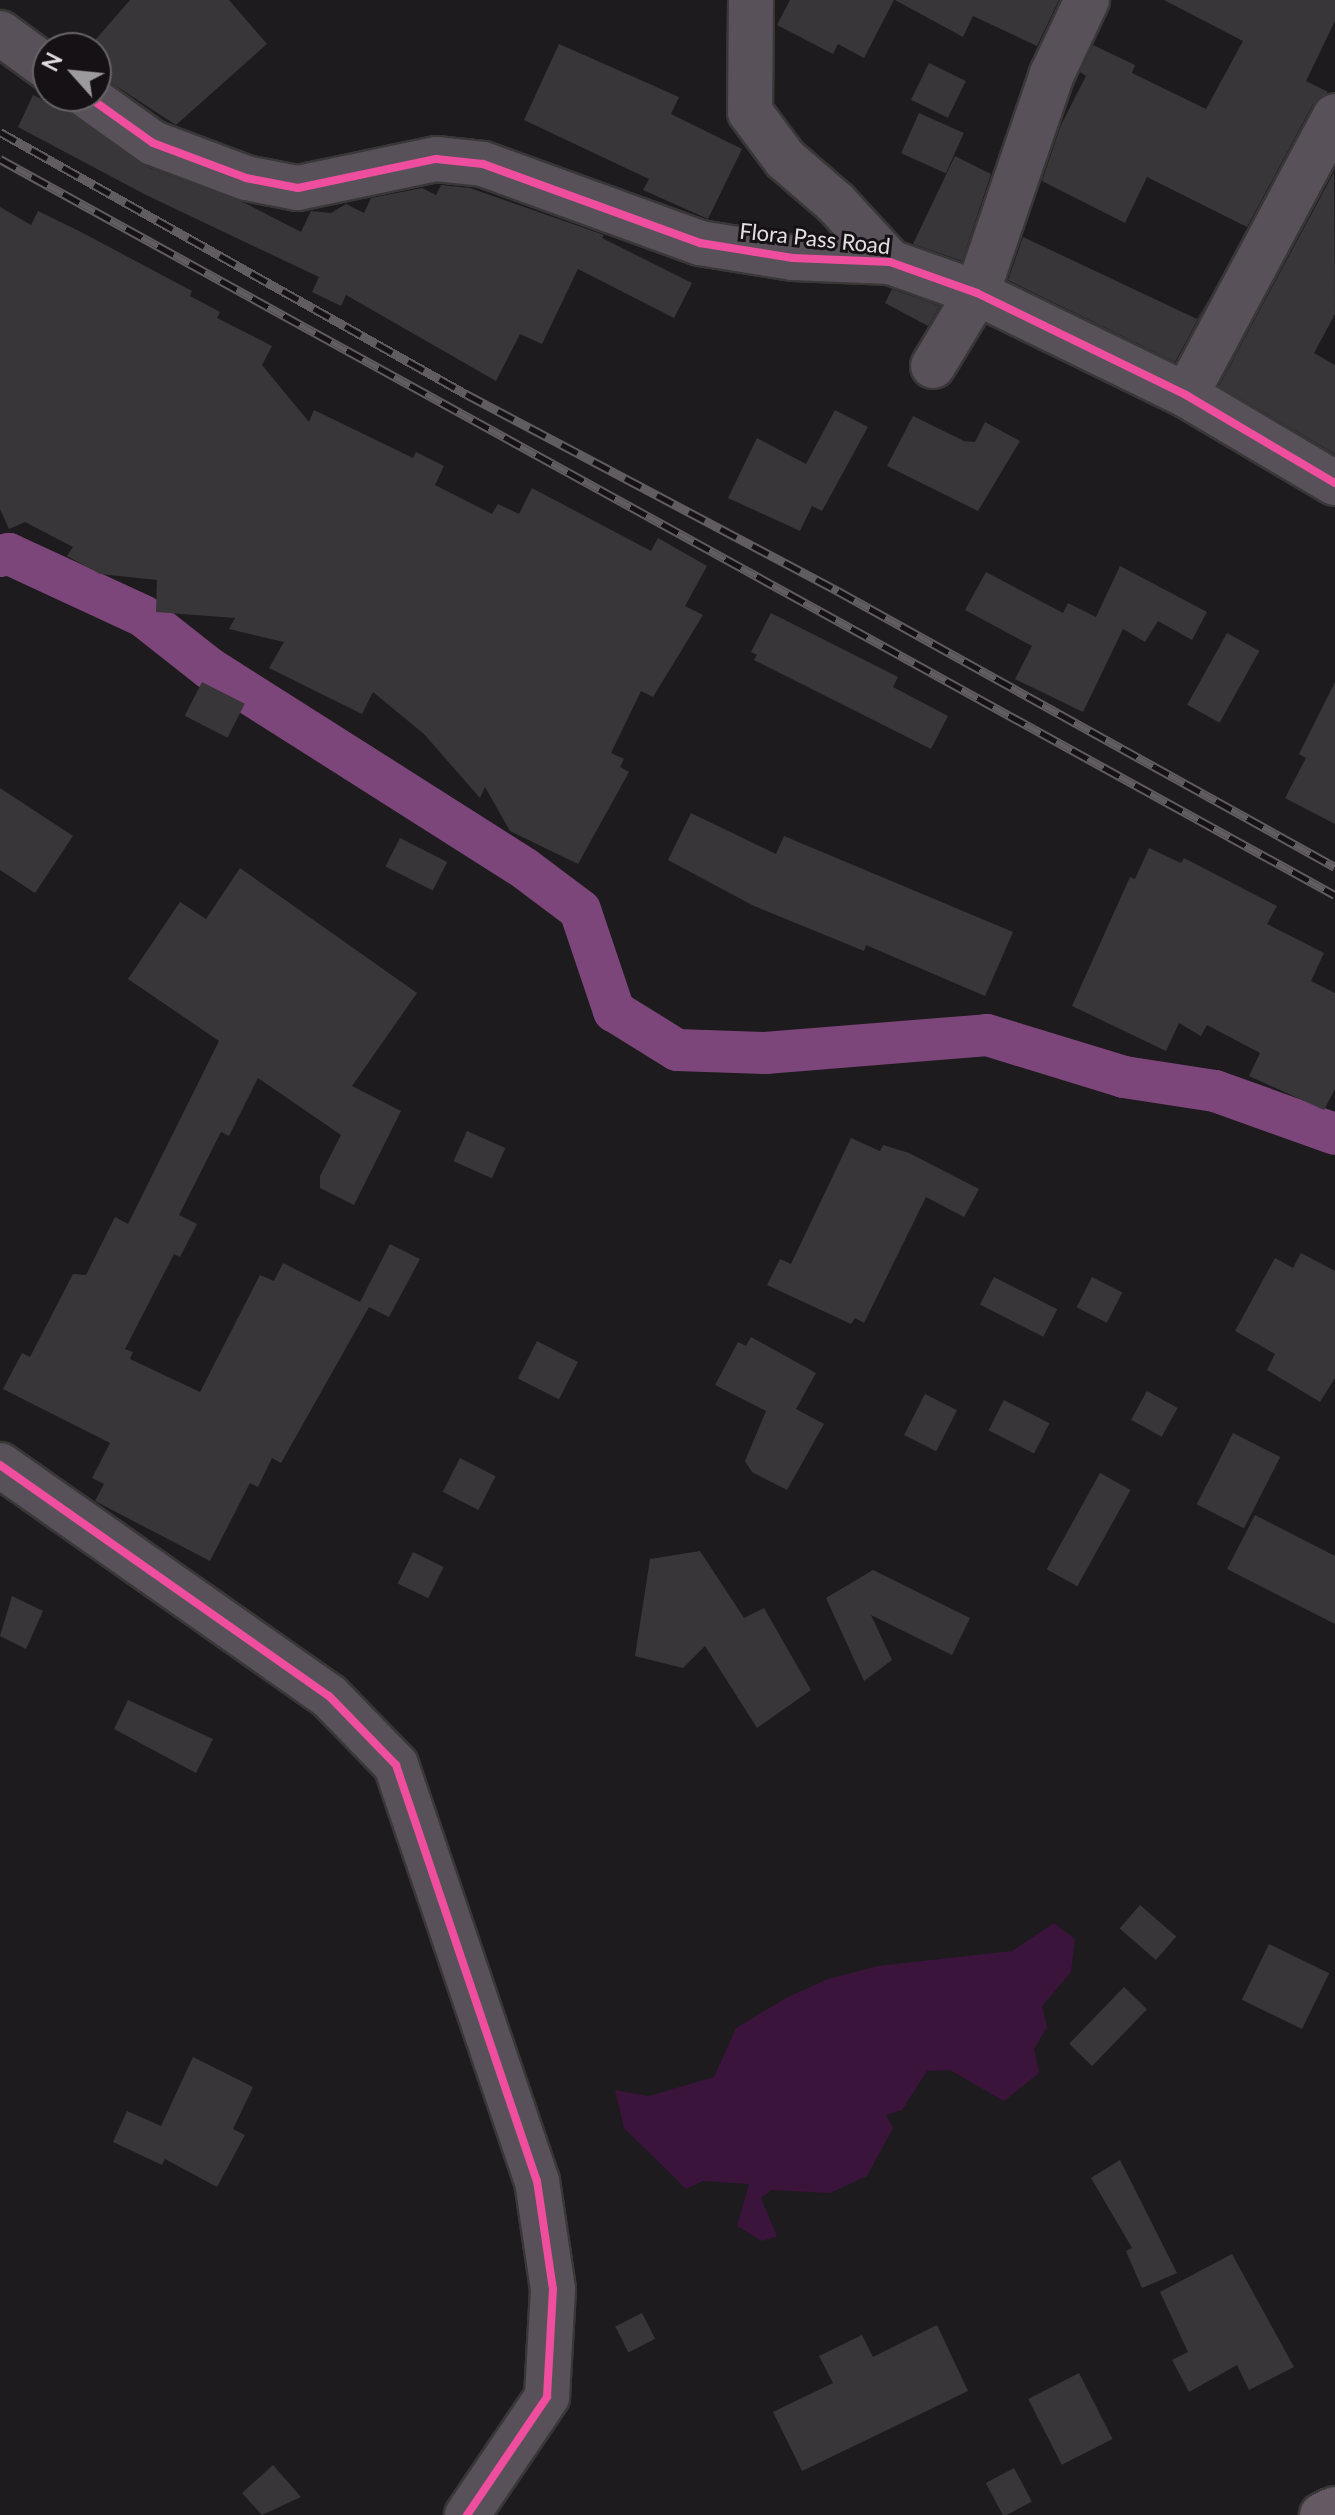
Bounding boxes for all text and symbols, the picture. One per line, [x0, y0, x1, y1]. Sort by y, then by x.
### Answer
north arrow [32, 32, 112, 112]
text: N [36, 48, 68, 75]
street label: Flora Pass Road [738, 217, 892, 259]

